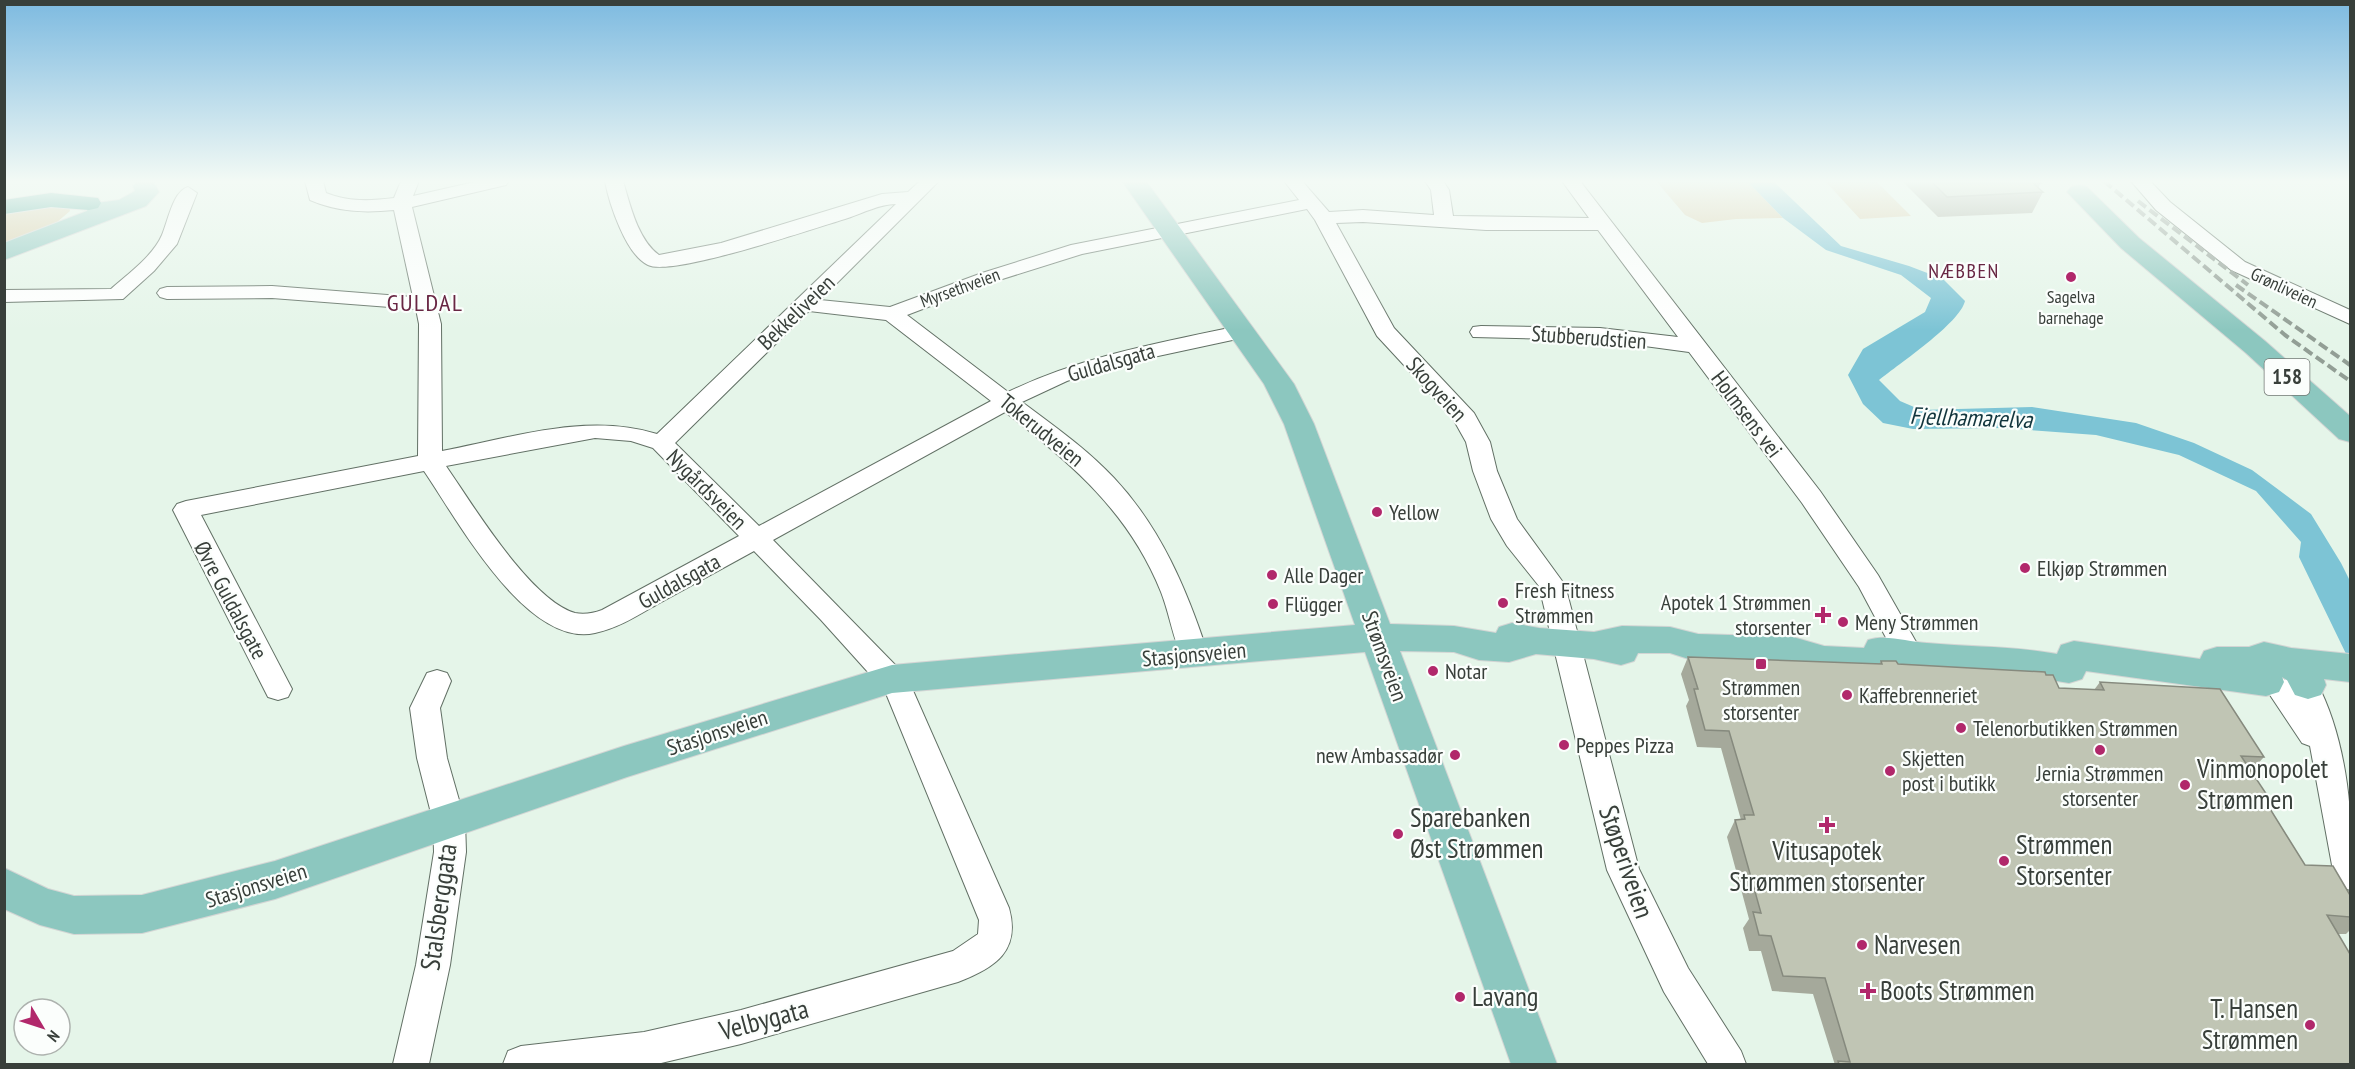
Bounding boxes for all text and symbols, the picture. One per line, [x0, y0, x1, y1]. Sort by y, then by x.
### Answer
district label: NÆBBEN [1928, 258, 2000, 284]
street label: Myrsethveien [917, 262, 1003, 313]
street label: Grønliveien [2247, 262, 2321, 313]
street label: Bekkeliveien [752, 268, 840, 356]
marker: Sagelva barnehage [2064, 270, 2078, 284]
place label: Sagelva barnehage [2038, 285, 2104, 329]
district label: GULDAL [387, 287, 463, 318]
street label: Stubberudstien [1531, 319, 1647, 355]
street label: Guldalsgata [1064, 336, 1158, 388]
street label: Skogveien [1401, 351, 1473, 427]
road number: 158 [2264, 359, 2310, 395]
street label: Holmsens vei [1705, 365, 1789, 463]
street label: Tokerudveien [994, 387, 1090, 473]
water label: Fjellhamarelva [1909, 400, 2034, 435]
street label: Nygårdsveien [661, 443, 753, 535]
place label: Yellow [1389, 498, 1439, 526]
marker: Yellow [1370, 505, 1384, 519]
street label: Øvre Guldalsgate [188, 536, 274, 664]
street label: Guldalsgata [633, 547, 725, 615]
place label: Elkjøp Strømmen [2037, 554, 2167, 582]
place label: Alle Dager [1284, 561, 1363, 589]
marker: Elkjøp Strømmen [2018, 561, 2032, 575]
marker: Alle Dager [1265, 568, 1279, 582]
place label: Fresh Fitness Strømmen [1515, 576, 1615, 629]
place label: Apotek 1 Strømmen storsenter [1661, 588, 1811, 641]
place label: Flügger [1285, 590, 1343, 618]
marker: Fresh Fitness Strømmen [1496, 596, 1510, 610]
marker: Flügger [1266, 597, 1280, 611]
street label: Strømsveien [1356, 607, 1414, 705]
marker: Apotek 1 Strømmen storsenter [1816, 608, 1830, 622]
place label: Meny Strømmen [1855, 608, 1979, 636]
marker: Meny Strømmen [1836, 615, 1850, 629]
street label: Stasjonsveien [1141, 636, 1247, 672]
place label: Notar [1445, 657, 1487, 685]
marker: Strømmen storsenter [1754, 657, 1768, 671]
marker: Notar [1426, 664, 1440, 678]
place label: Strømmen storsenter [1722, 673, 1800, 726]
place label: Kaffebrenneriet [1859, 681, 1977, 709]
marker: Kaffebrenneriet [1840, 688, 1854, 702]
street label: Stasjonsveien [663, 703, 771, 761]
place label: Telenorbutikken Strømmen [1973, 714, 2178, 742]
marker: Telenorbutikken Strømmen [1954, 721, 1968, 735]
place label: Peppes Pizza [1576, 731, 1674, 759]
marker: Peppes Pizza [1557, 738, 1571, 752]
place label: new Ambassadør [1316, 741, 1443, 769]
marker: Jernia Strømmen storsenter [2093, 743, 2107, 757]
place label: Skjetten post i butikk [1902, 744, 1996, 797]
marker: new Ambassadør [1448, 748, 1462, 762]
place label: Vinmonopolet Strømmen [2196, 751, 2329, 816]
place label: Jernia Strømmen storsenter [2036, 759, 2163, 812]
marker: Skjetten post i butikk [1883, 764, 1897, 778]
marker: Vinmonopolet Strømmen [2178, 778, 2192, 792]
place label: Sparebanken Øst Strømmen [1410, 800, 1543, 865]
street label: Støperiveien [1592, 801, 1662, 923]
marker: Vitusapotek Strømmen storsenter [1820, 818, 1834, 832]
marker: Sparebanken Øst Strømmen [1391, 827, 1405, 841]
place label: Strømmen Storsenter [2016, 827, 2112, 892]
place label: Vitusapotek Strømmen storsenter [1729, 833, 1925, 898]
street label: Stalsberggata [412, 841, 464, 973]
marker: Strømmen Storsenter [1997, 854, 2011, 868]
street label: Stasjonsveien [202, 856, 310, 914]
place label: Narvesen [1874, 927, 1960, 961]
marker: Narvesen [1855, 938, 1869, 952]
place label: Boots Strømmen [1880, 973, 2035, 1007]
place label: Lavang [1472, 979, 1538, 1013]
marker: Boots Strømmen [1861, 984, 1875, 998]
marker: Lavang [1453, 990, 1467, 1004]
street label: Velbygata [714, 991, 812, 1047]
place label: T. Hansen Strømmen [2202, 991, 2298, 1056]
north arrow [12, 997, 72, 1057]
marker: T. Hansen Strømmen [2303, 1018, 2317, 1032]
text: N [43, 1027, 64, 1046]

